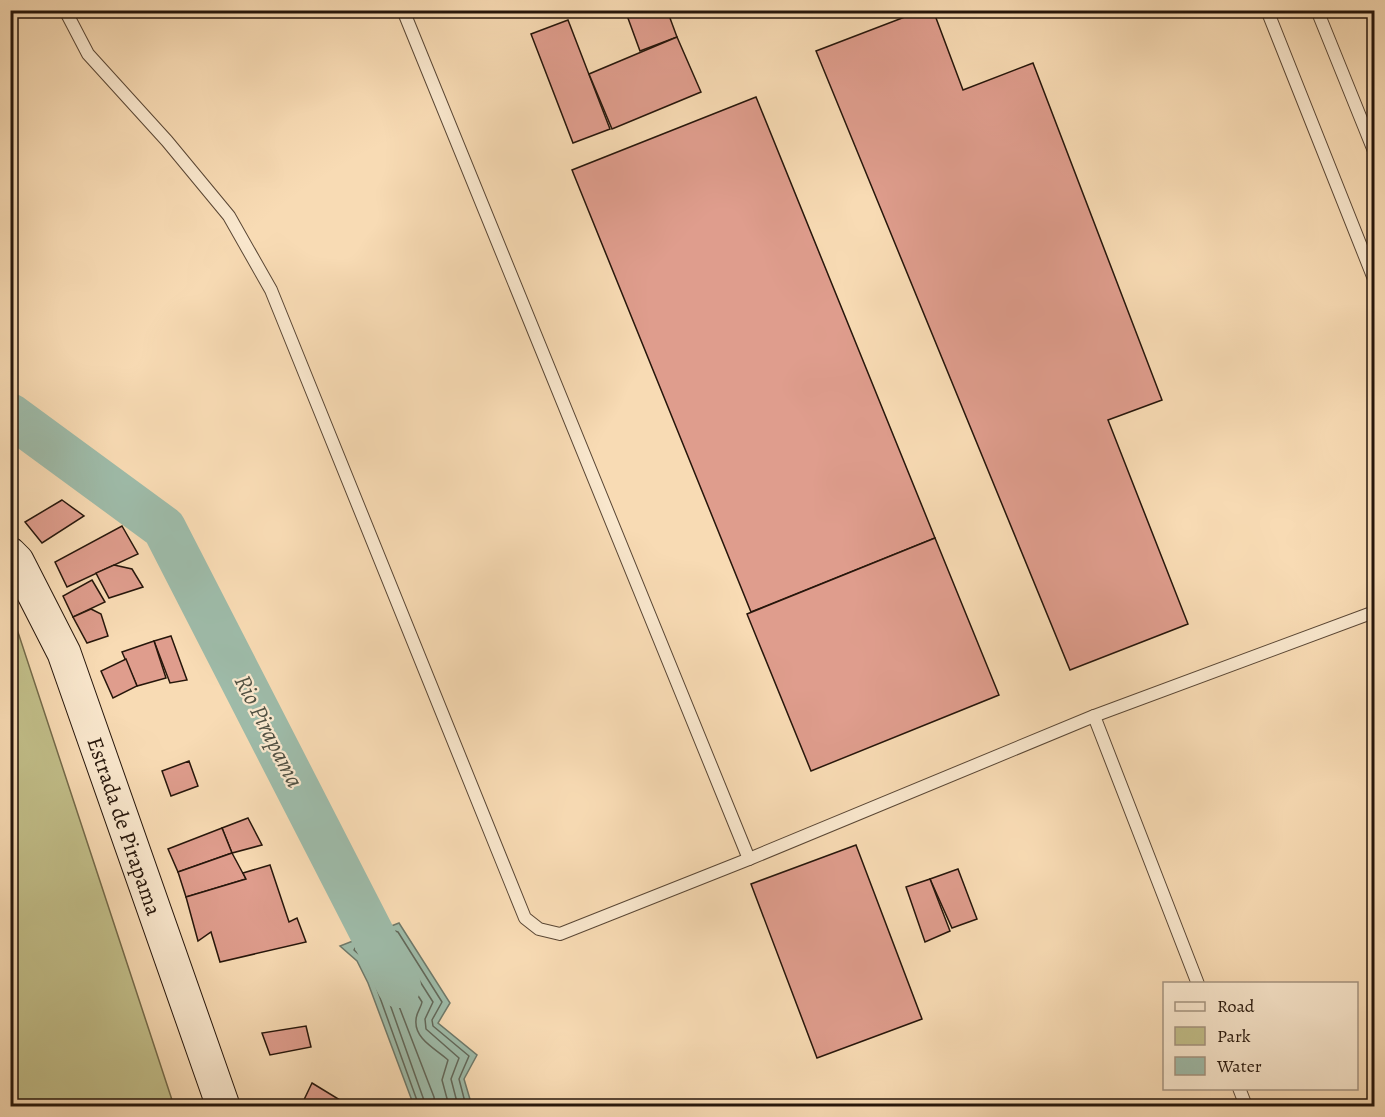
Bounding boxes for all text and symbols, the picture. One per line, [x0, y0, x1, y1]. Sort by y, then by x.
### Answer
water label: Rio Pirapama [227, 669, 311, 793]
street label: Estrada de Pirapama [79, 733, 169, 920]
legend [1163, 982, 1358, 1090]
text: Road [1217, 994, 1255, 1018]
text: Park [1217, 1024, 1251, 1048]
text: Water [1216, 1054, 1262, 1078]

